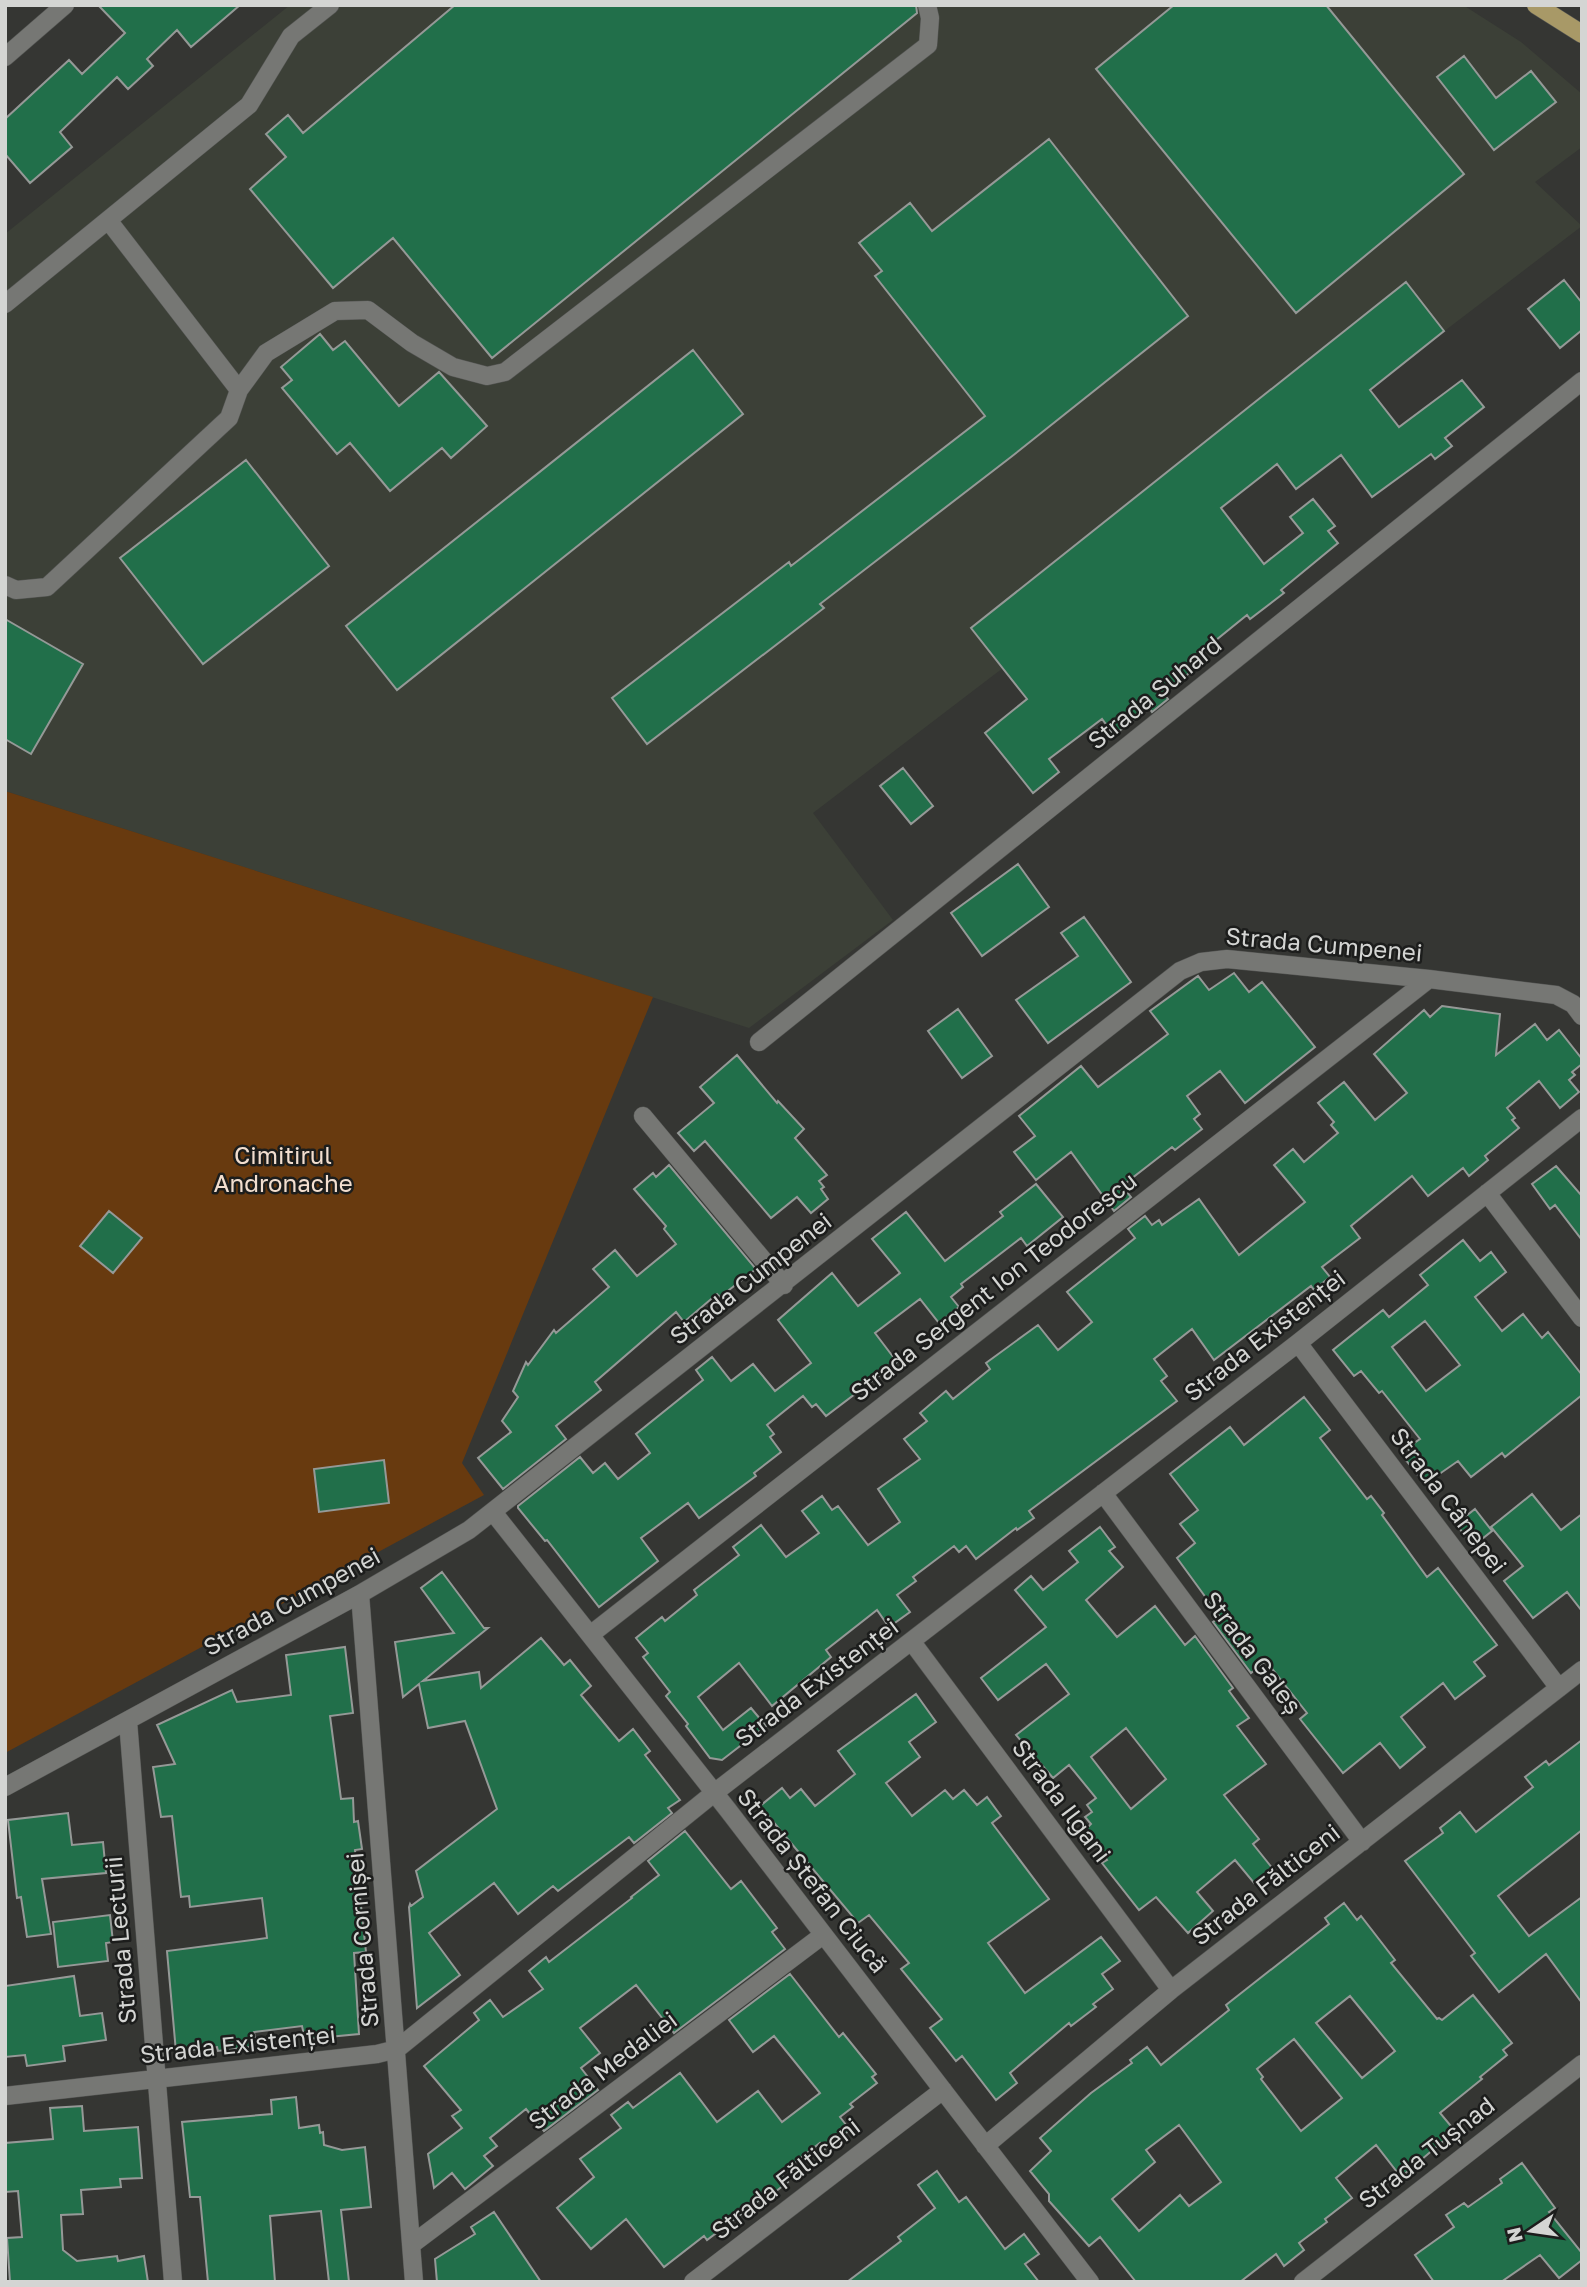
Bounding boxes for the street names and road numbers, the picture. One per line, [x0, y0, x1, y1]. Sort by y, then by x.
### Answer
street label: Strada Suhard [1081, 629, 1227, 755]
street label: Strada Cumpenei [1225, 920, 1424, 967]
street label: Strada Sergent Ion Teodorescu [844, 1165, 1142, 1407]
street label: Strada Cumpenei [663, 1206, 837, 1350]
street label: Strada Existenței [1178, 1263, 1351, 1408]
street label: Strada Cânepei [1385, 1421, 1513, 1579]
street label: Strada Cumpenei [198, 1540, 385, 1661]
street label: Strada Galeș [1197, 1585, 1309, 1720]
street label: Strada Existenței [729, 1611, 904, 1753]
street label: Strada Ilgani [1007, 1733, 1118, 1867]
street label: Strada Ștefan Ciucă [731, 1782, 894, 1979]
street label: Strada Fălticeni [1185, 1817, 1345, 1951]
street label: Strada Cornișei [339, 1851, 385, 2029]
street label: Strada Lecturii [98, 1855, 141, 2025]
street label: Strada Medaliei [522, 2004, 682, 2135]
street label: Strada Existenței [139, 2019, 337, 2069]
street label: Strada Tușnad [1352, 2090, 1500, 2215]
street label: Strada Fălticeni [705, 2111, 865, 2245]

